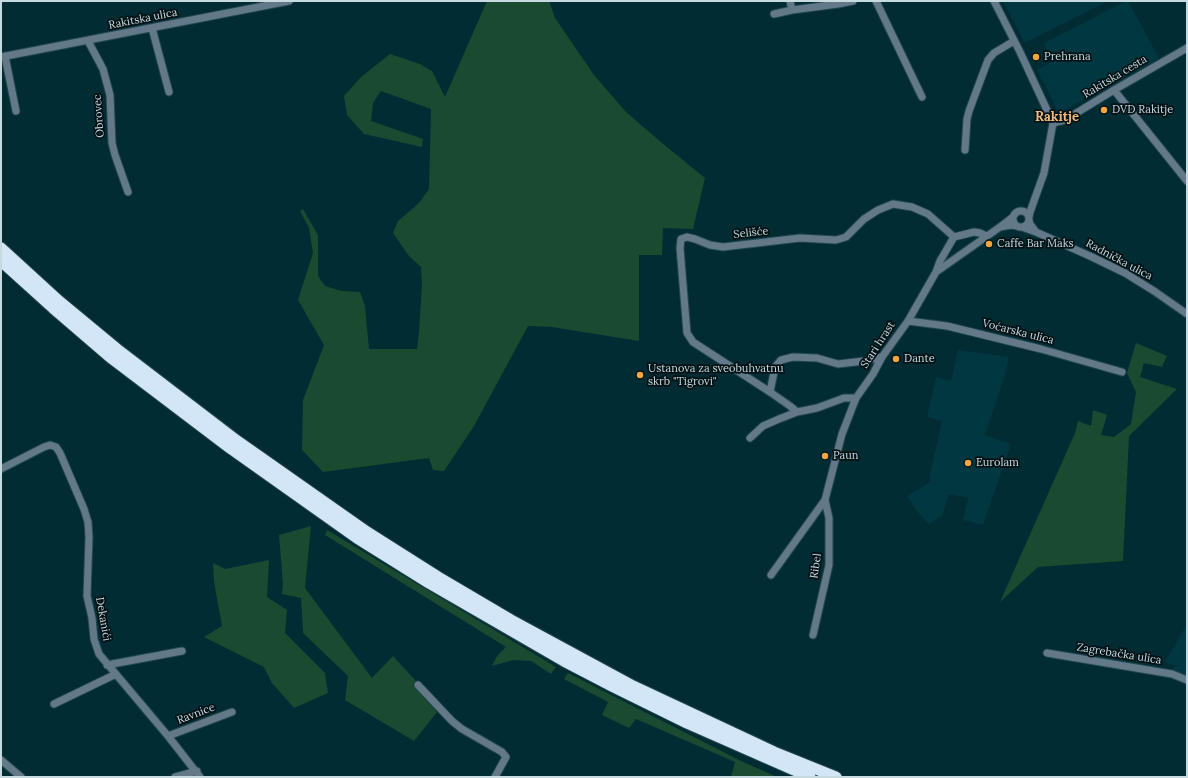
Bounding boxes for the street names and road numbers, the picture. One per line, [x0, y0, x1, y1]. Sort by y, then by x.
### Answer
street label: Rakitska ulica [108, 6, 178, 32]
street label: Rakitska cesta [1081, 53, 1149, 101]
street label: Obrovec [91, 94, 107, 138]
street label: Selišće [733, 225, 769, 241]
street label: Radnička ulica [1083, 237, 1155, 283]
street label: Voćarska ulica [981, 317, 1055, 347]
street label: Stari hrast [858, 319, 898, 371]
street label: Ribel [808, 553, 824, 579]
street label: Dekanići [93, 596, 113, 642]
street label: Zagrebačka ulica [1076, 641, 1162, 667]
street label: Ravnice [175, 701, 217, 727]

